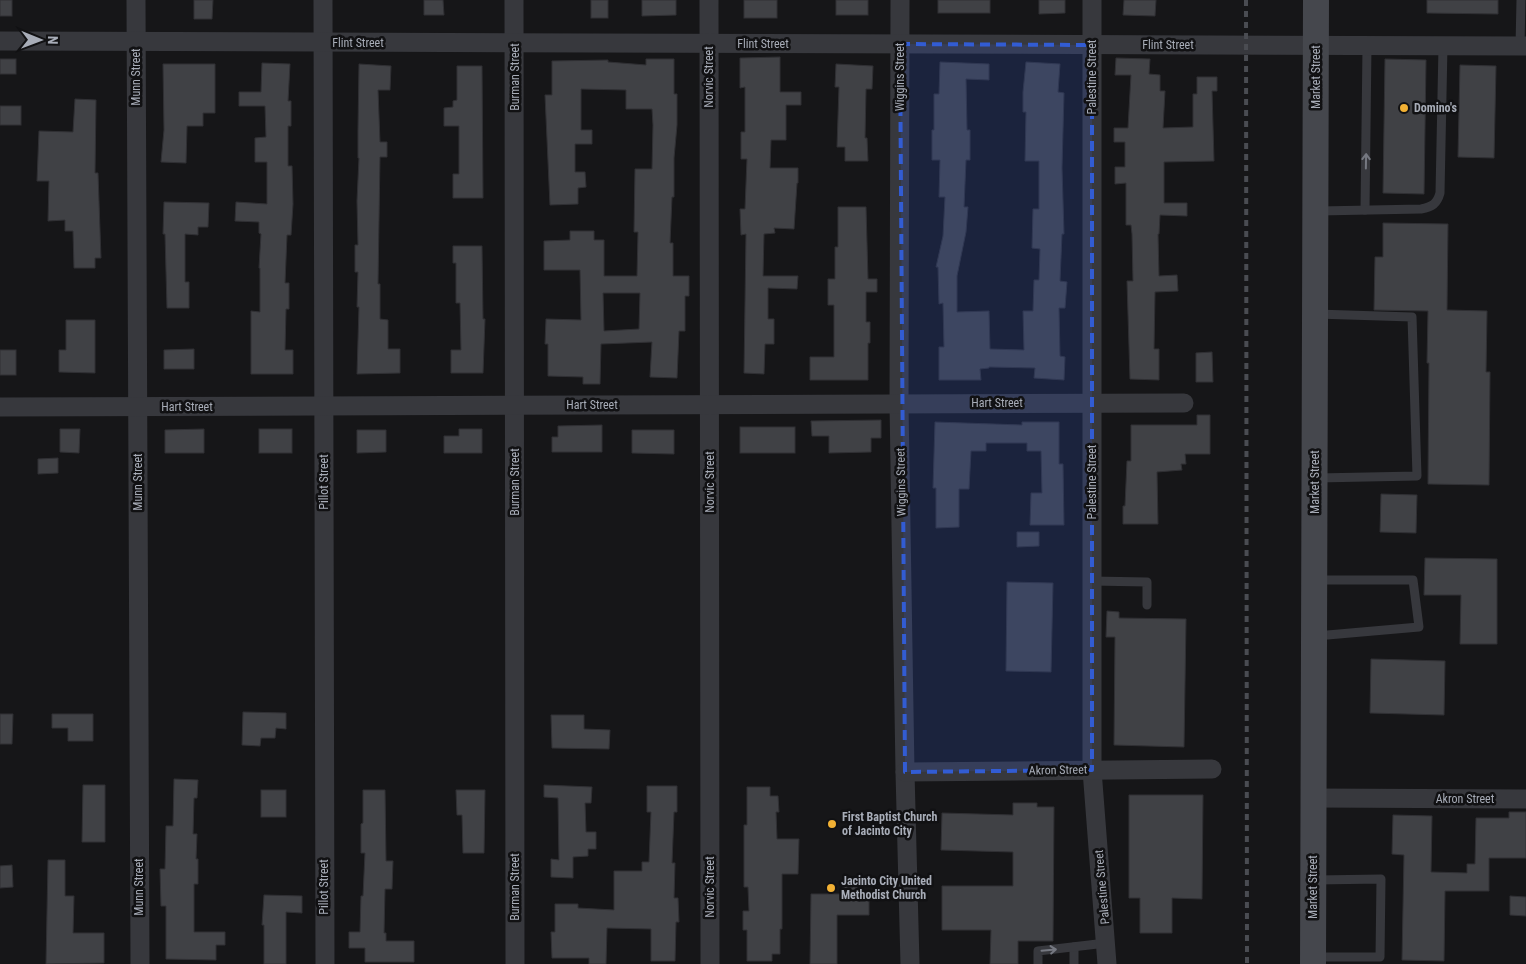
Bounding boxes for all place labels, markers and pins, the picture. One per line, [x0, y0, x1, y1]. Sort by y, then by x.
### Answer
place label: Domino's [1414, 101, 1457, 115]
marker: Domino's [1398, 102, 1410, 114]
place label: First Baptist Church of Jacinto City [842, 810, 938, 838]
marker: First Baptist Church of Jacinto City [826, 818, 838, 830]
place label: Jacinto City United Methodist Church [841, 874, 932, 902]
marker: Jacinto City United Methodist Church [825, 882, 837, 894]

